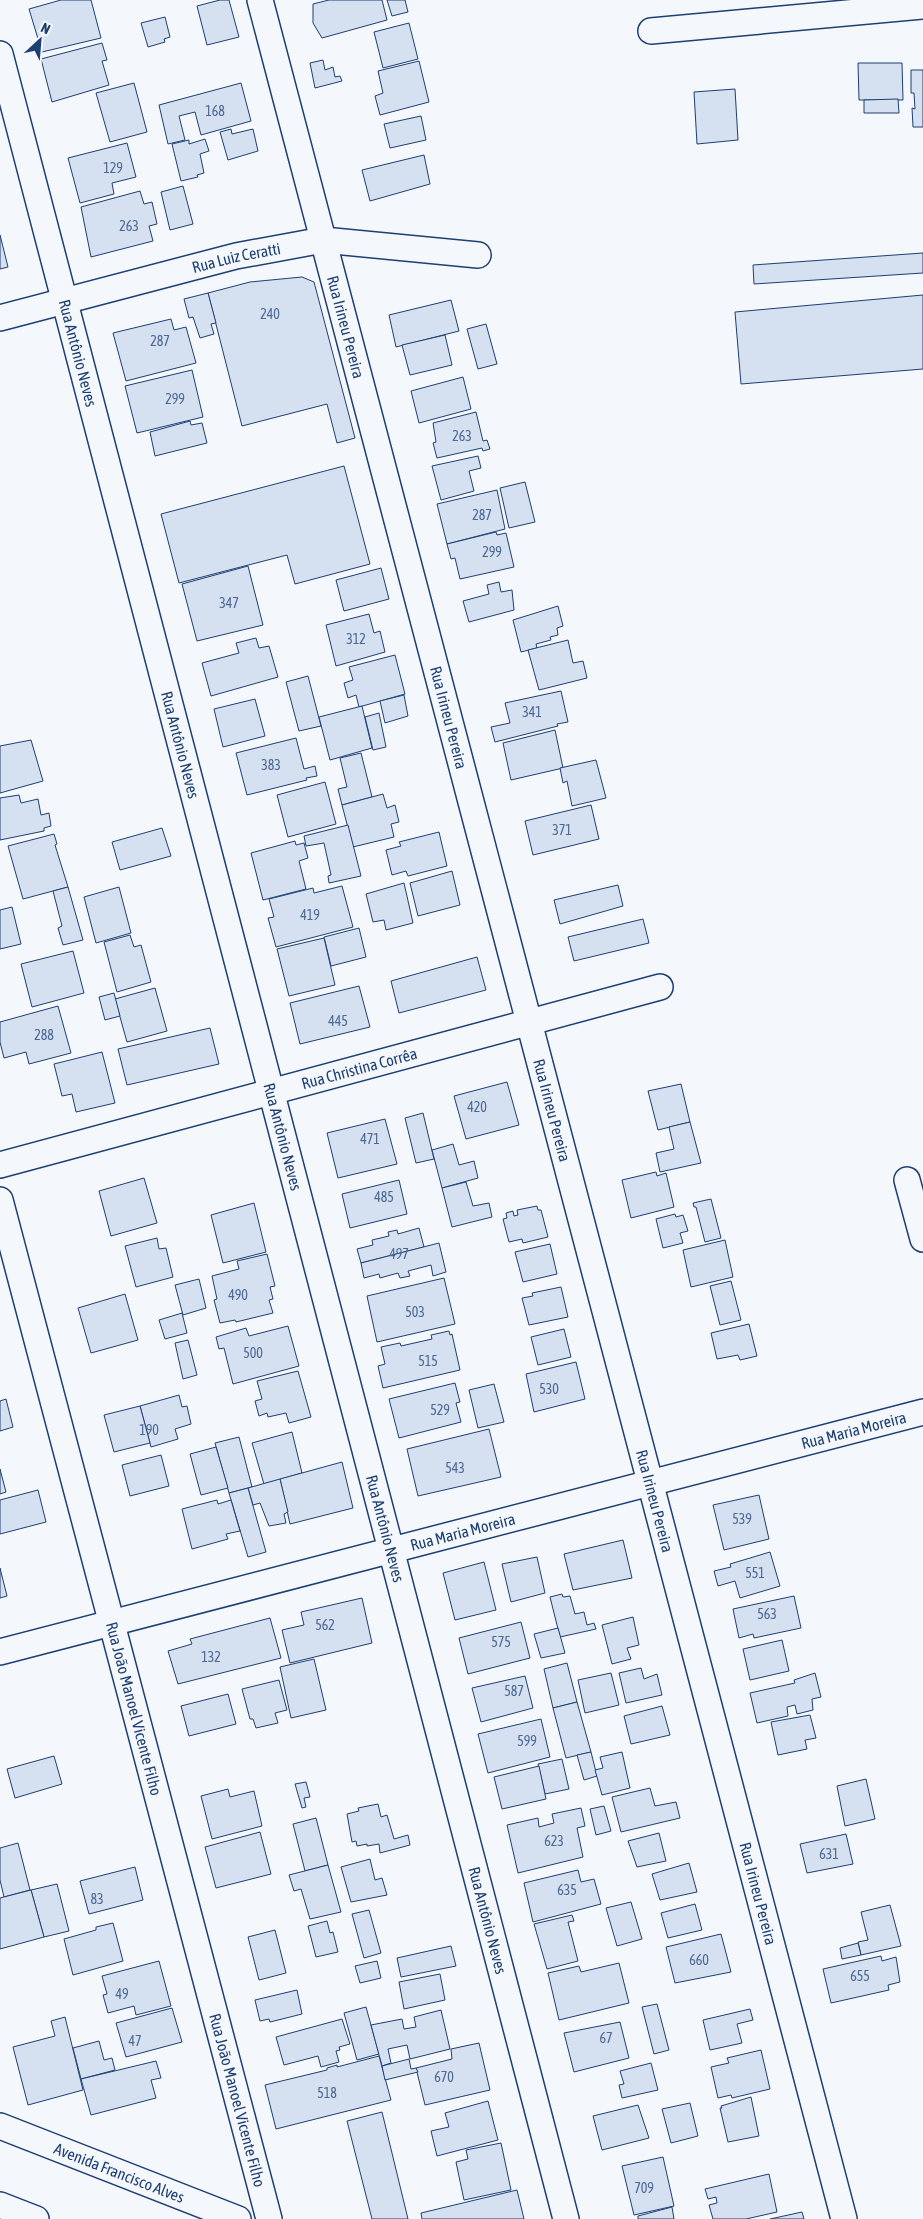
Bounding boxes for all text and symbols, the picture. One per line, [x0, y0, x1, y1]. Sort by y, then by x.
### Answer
north arrow [15, 15, 65, 65]
text: N [38, 19, 53, 37]
house number: 168 [205, 103, 225, 119]
house number: 129 [103, 160, 123, 176]
house number: 263 [119, 218, 139, 234]
street label: Rua Luiz Ceratti [190, 239, 282, 276]
street label: Rua Irineu Pereira [324, 274, 368, 380]
street label: Rua Antônio Neves [56, 297, 101, 409]
house number: 240 [260, 306, 280, 322]
house number: 287 [150, 333, 170, 349]
house number: 299 [165, 391, 185, 407]
house number: 263 [452, 428, 472, 444]
house number: 287 [472, 507, 492, 523]
house number: 299 [482, 544, 502, 560]
house number: 347 [219, 595, 239, 611]
house number: 312 [346, 631, 366, 647]
street label: Rua Irineu Pereira [427, 664, 471, 771]
street label: Rua Antônio Neves [158, 689, 203, 801]
house number: 341 [522, 704, 542, 720]
house number: 383 [261, 757, 281, 773]
house number: 371 [552, 822, 572, 838]
house number: 419 [300, 907, 320, 923]
house number: 445 [328, 1013, 348, 1029]
house number: 288 [34, 1027, 54, 1043]
street label: Rua Christina Corrêa [299, 1044, 419, 1092]
street label: Rua Irineu Pereira [530, 1057, 574, 1163]
street label: Rua Antônio Neves [260, 1081, 306, 1192]
house number: 420 [467, 1099, 487, 1115]
house number: 471 [360, 1131, 380, 1147]
house number: 485 [374, 1189, 394, 1205]
house number: 497 [389, 1246, 409, 1262]
house number: 490 [228, 1287, 248, 1303]
house number: 503 [405, 1304, 425, 1320]
house number: 500 [243, 1345, 263, 1361]
house number: 515 [418, 1353, 438, 1369]
house number: 530 [539, 1381, 559, 1397]
house number: 529 [430, 1402, 450, 1418]
street label: Rua Maria Moreira [799, 1408, 908, 1452]
house number: 190 [139, 1422, 159, 1438]
street label: Rua Irineu Pereira [633, 1448, 677, 1554]
house number: 543 [445, 1460, 465, 1476]
street label: Rua Antônio Neves [363, 1473, 408, 1584]
street label: Rua Maria Moreira [408, 1509, 517, 1554]
house number: 539 [732, 1511, 752, 1527]
house number: 551 [745, 1565, 765, 1581]
house number: 563 [757, 1606, 777, 1622]
house number: 562 [315, 1617, 335, 1633]
street label: Rua João Manoel Vicente Filho [103, 1620, 166, 1797]
house number: 575 [491, 1634, 511, 1650]
house number: 132 [201, 1649, 221, 1665]
house number: 587 [504, 1683, 524, 1699]
house number: 599 [517, 1733, 537, 1749]
house number: 623 [544, 1833, 564, 1849]
street label: Rua Irineu Pereira [736, 1840, 780, 1947]
house number: 631 [819, 1846, 839, 1862]
street label: Rua Antônio Neves [465, 1865, 511, 1976]
house number: 635 [557, 1882, 577, 1898]
house number: 83 [90, 1891, 104, 1907]
house number: 660 [689, 1952, 709, 1968]
house number: 655 [850, 1968, 870, 1984]
house number: 49 [115, 1986, 129, 2002]
street label: Rua João Manoel Vicente Filho [206, 2012, 269, 2189]
house number: 67 [599, 2030, 613, 2046]
house number: 47 [128, 2033, 142, 2049]
house number: 670 [434, 2069, 454, 2085]
house number: 518 [317, 2085, 337, 2101]
street label: Avenida Francisco Alves [52, 2139, 187, 2206]
house number: 709 [634, 2180, 654, 2196]

